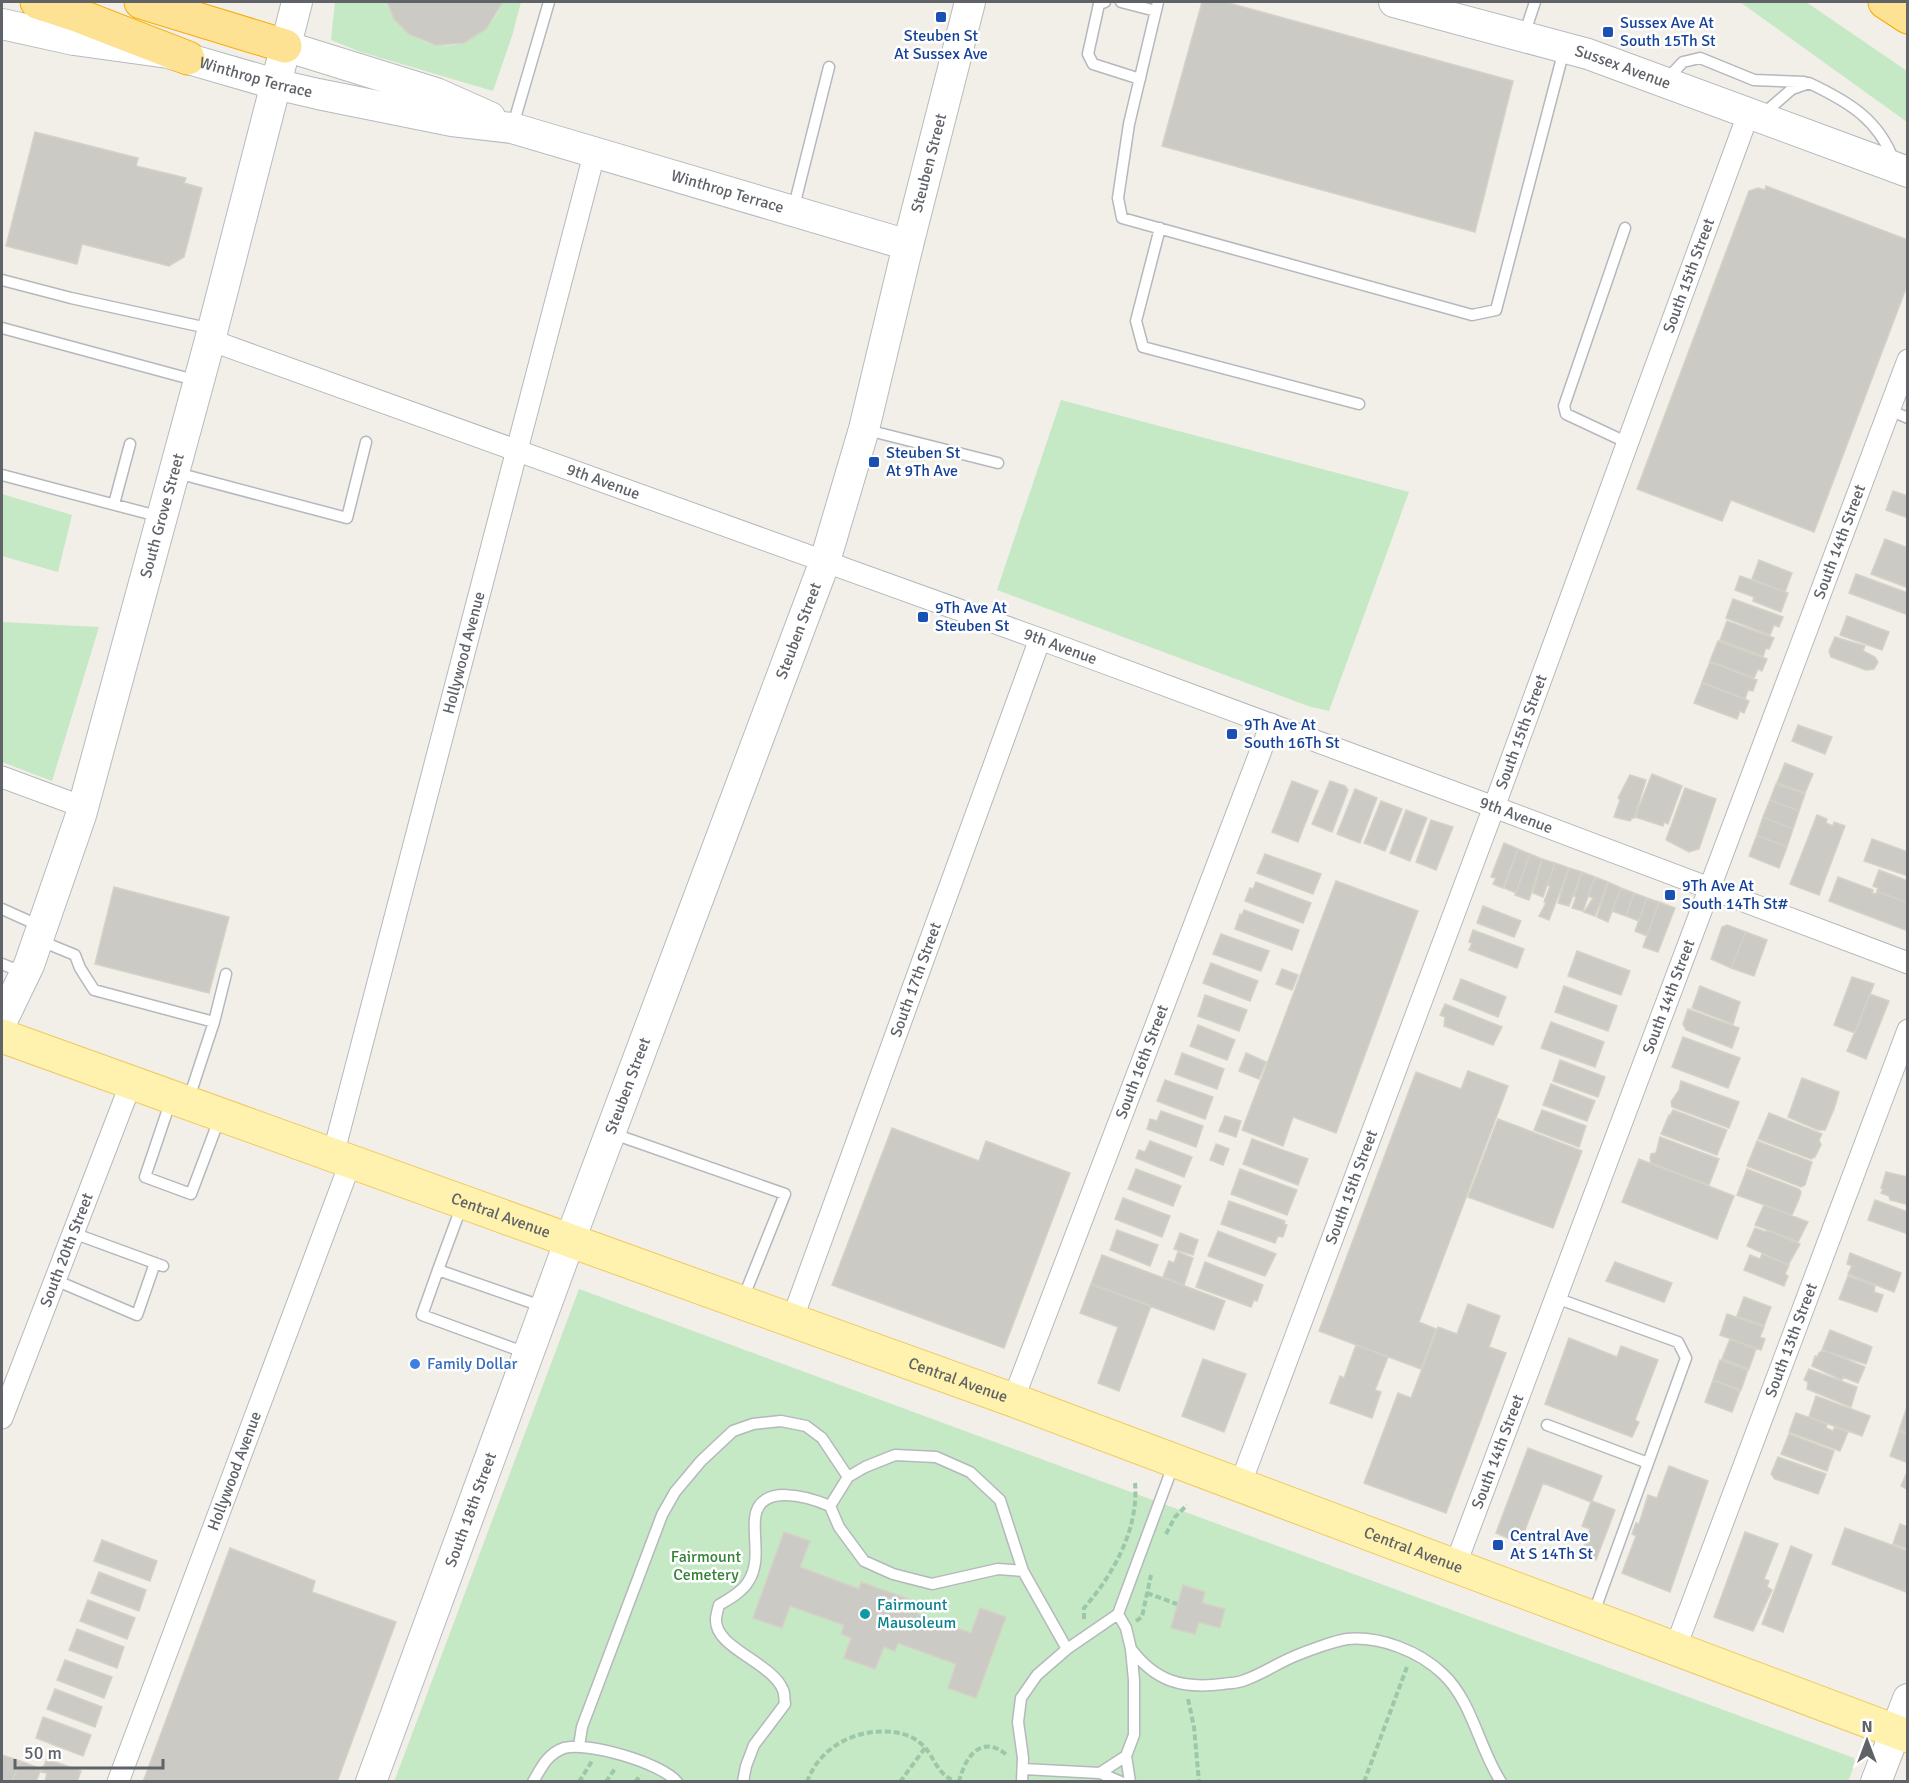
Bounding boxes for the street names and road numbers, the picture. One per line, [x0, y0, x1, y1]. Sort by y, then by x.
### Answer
street label: Sussex Avenue [1573, 41, 1674, 94]
street label: Winthrop Terrace [197, 53, 315, 102]
street label: Steuben Street [907, 111, 951, 215]
street label: Winthrop Terrace [669, 166, 786, 218]
street label: South 15th Street [1659, 215, 1719, 336]
street label: South Grove Street [136, 451, 189, 580]
street label: 9th Avenue [564, 459, 643, 504]
street label: South 14th Street [1809, 481, 1870, 602]
street label: Steuben Street [772, 579, 826, 682]
street label: Hollywood Avenue [438, 589, 490, 716]
street label: 9th Avenue [1021, 624, 1100, 669]
street label: South 15th Street [1491, 671, 1552, 792]
street label: 9th Avenue [1477, 793, 1556, 838]
street label: South 17th Street [886, 919, 946, 1040]
street label: South 14th Street [1638, 936, 1700, 1057]
street label: South 16th Street [1111, 1001, 1173, 1122]
street label: Steuben Street [601, 1034, 655, 1137]
street label: South 15th Street [1321, 1127, 1382, 1247]
street label: Central Avenue [448, 1188, 553, 1243]
street label: South 20th Street [36, 1190, 98, 1310]
street label: South 13th Street [1761, 1280, 1822, 1400]
street label: Central Avenue [906, 1353, 1010, 1407]
street label: South 14th Street [1467, 1391, 1529, 1512]
street label: Hollywood Avenue [203, 1409, 266, 1534]
street label: South 18th Street [441, 1449, 501, 1570]
street label: Central Avenue [1361, 1523, 1465, 1578]

